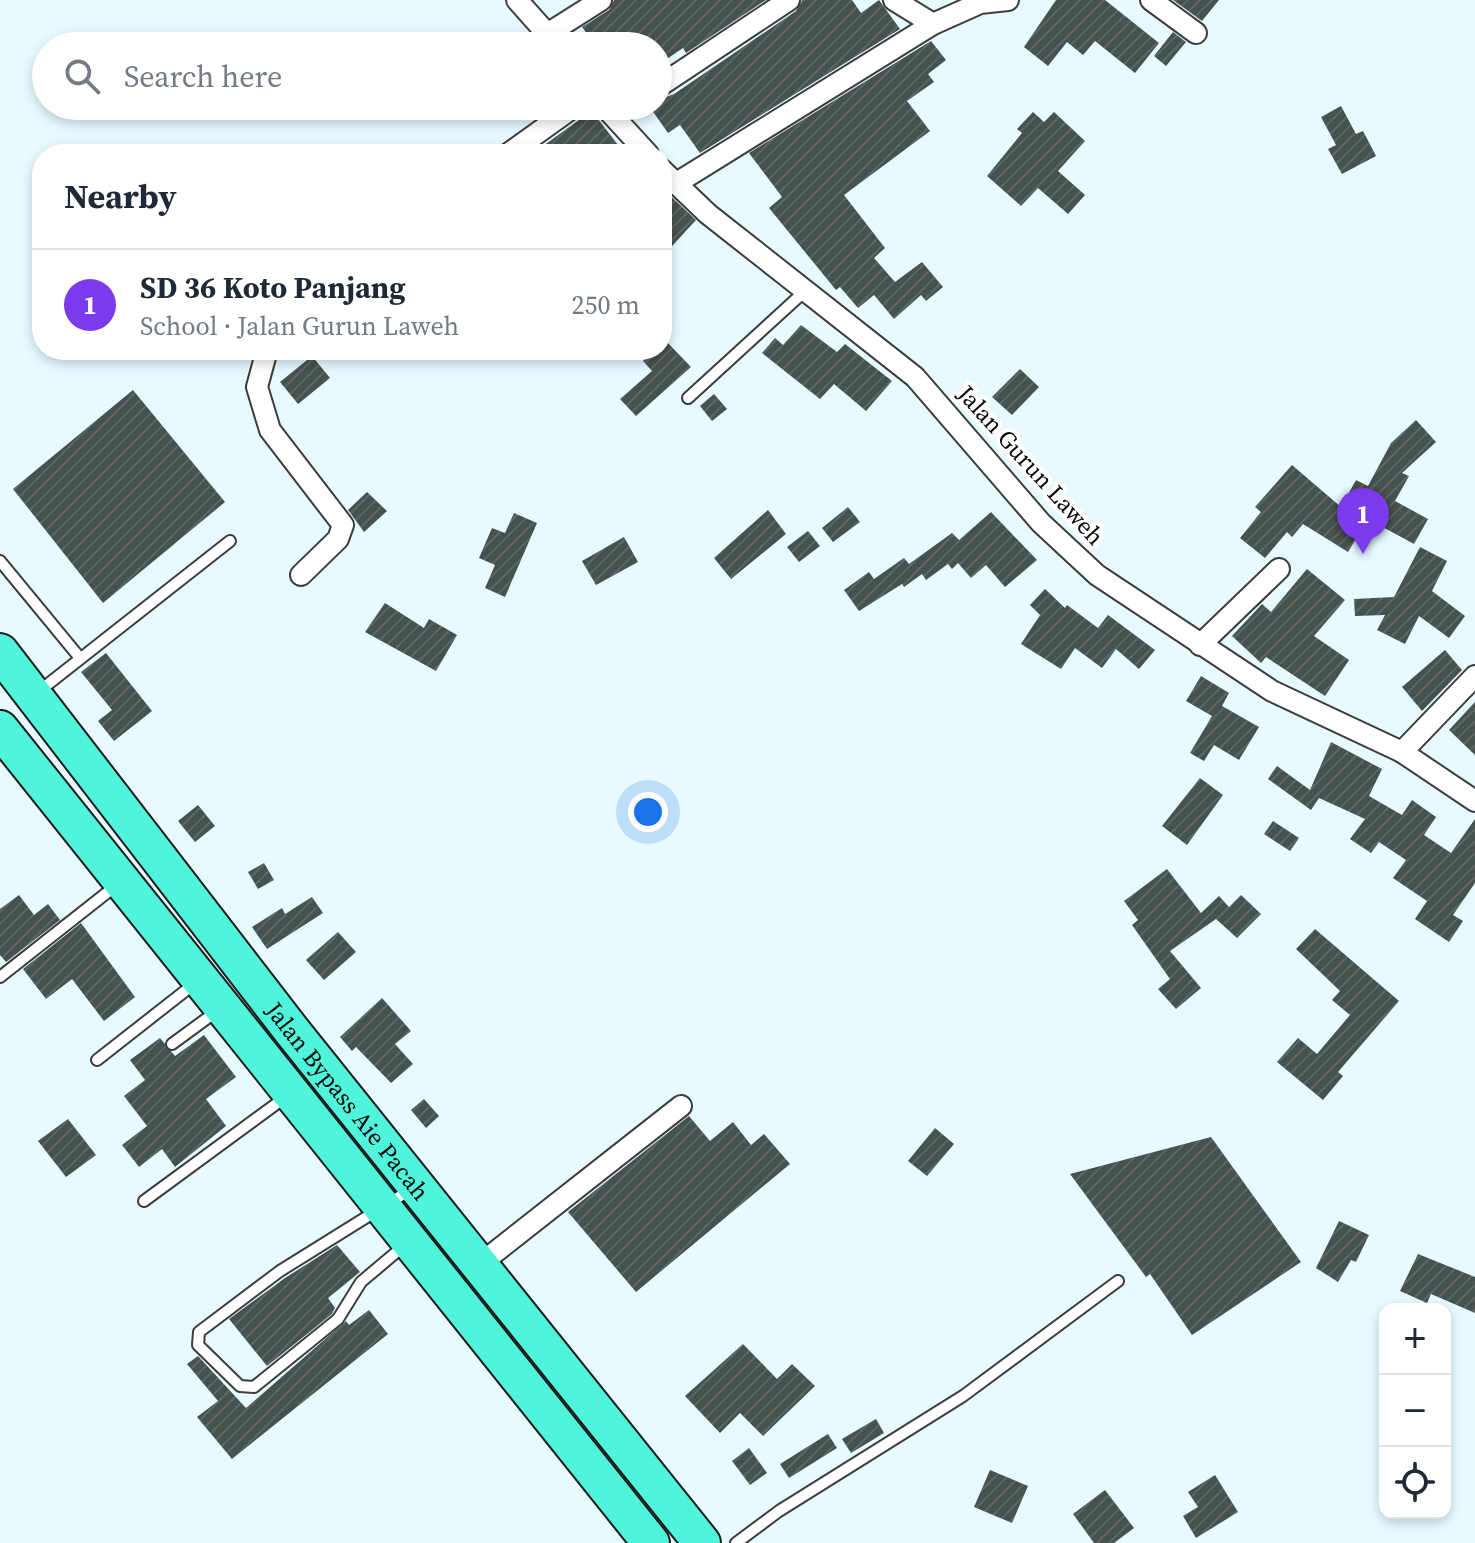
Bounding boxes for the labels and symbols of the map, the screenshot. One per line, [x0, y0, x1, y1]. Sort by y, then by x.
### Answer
street label: Jalan Gurun Laweh [950, 377, 1112, 552]
pin: 1 [1337, 488, 1389, 554]
your location [628, 792, 668, 832]
street label: Jalan Bypass Aie Pacah [258, 994, 438, 1207]

